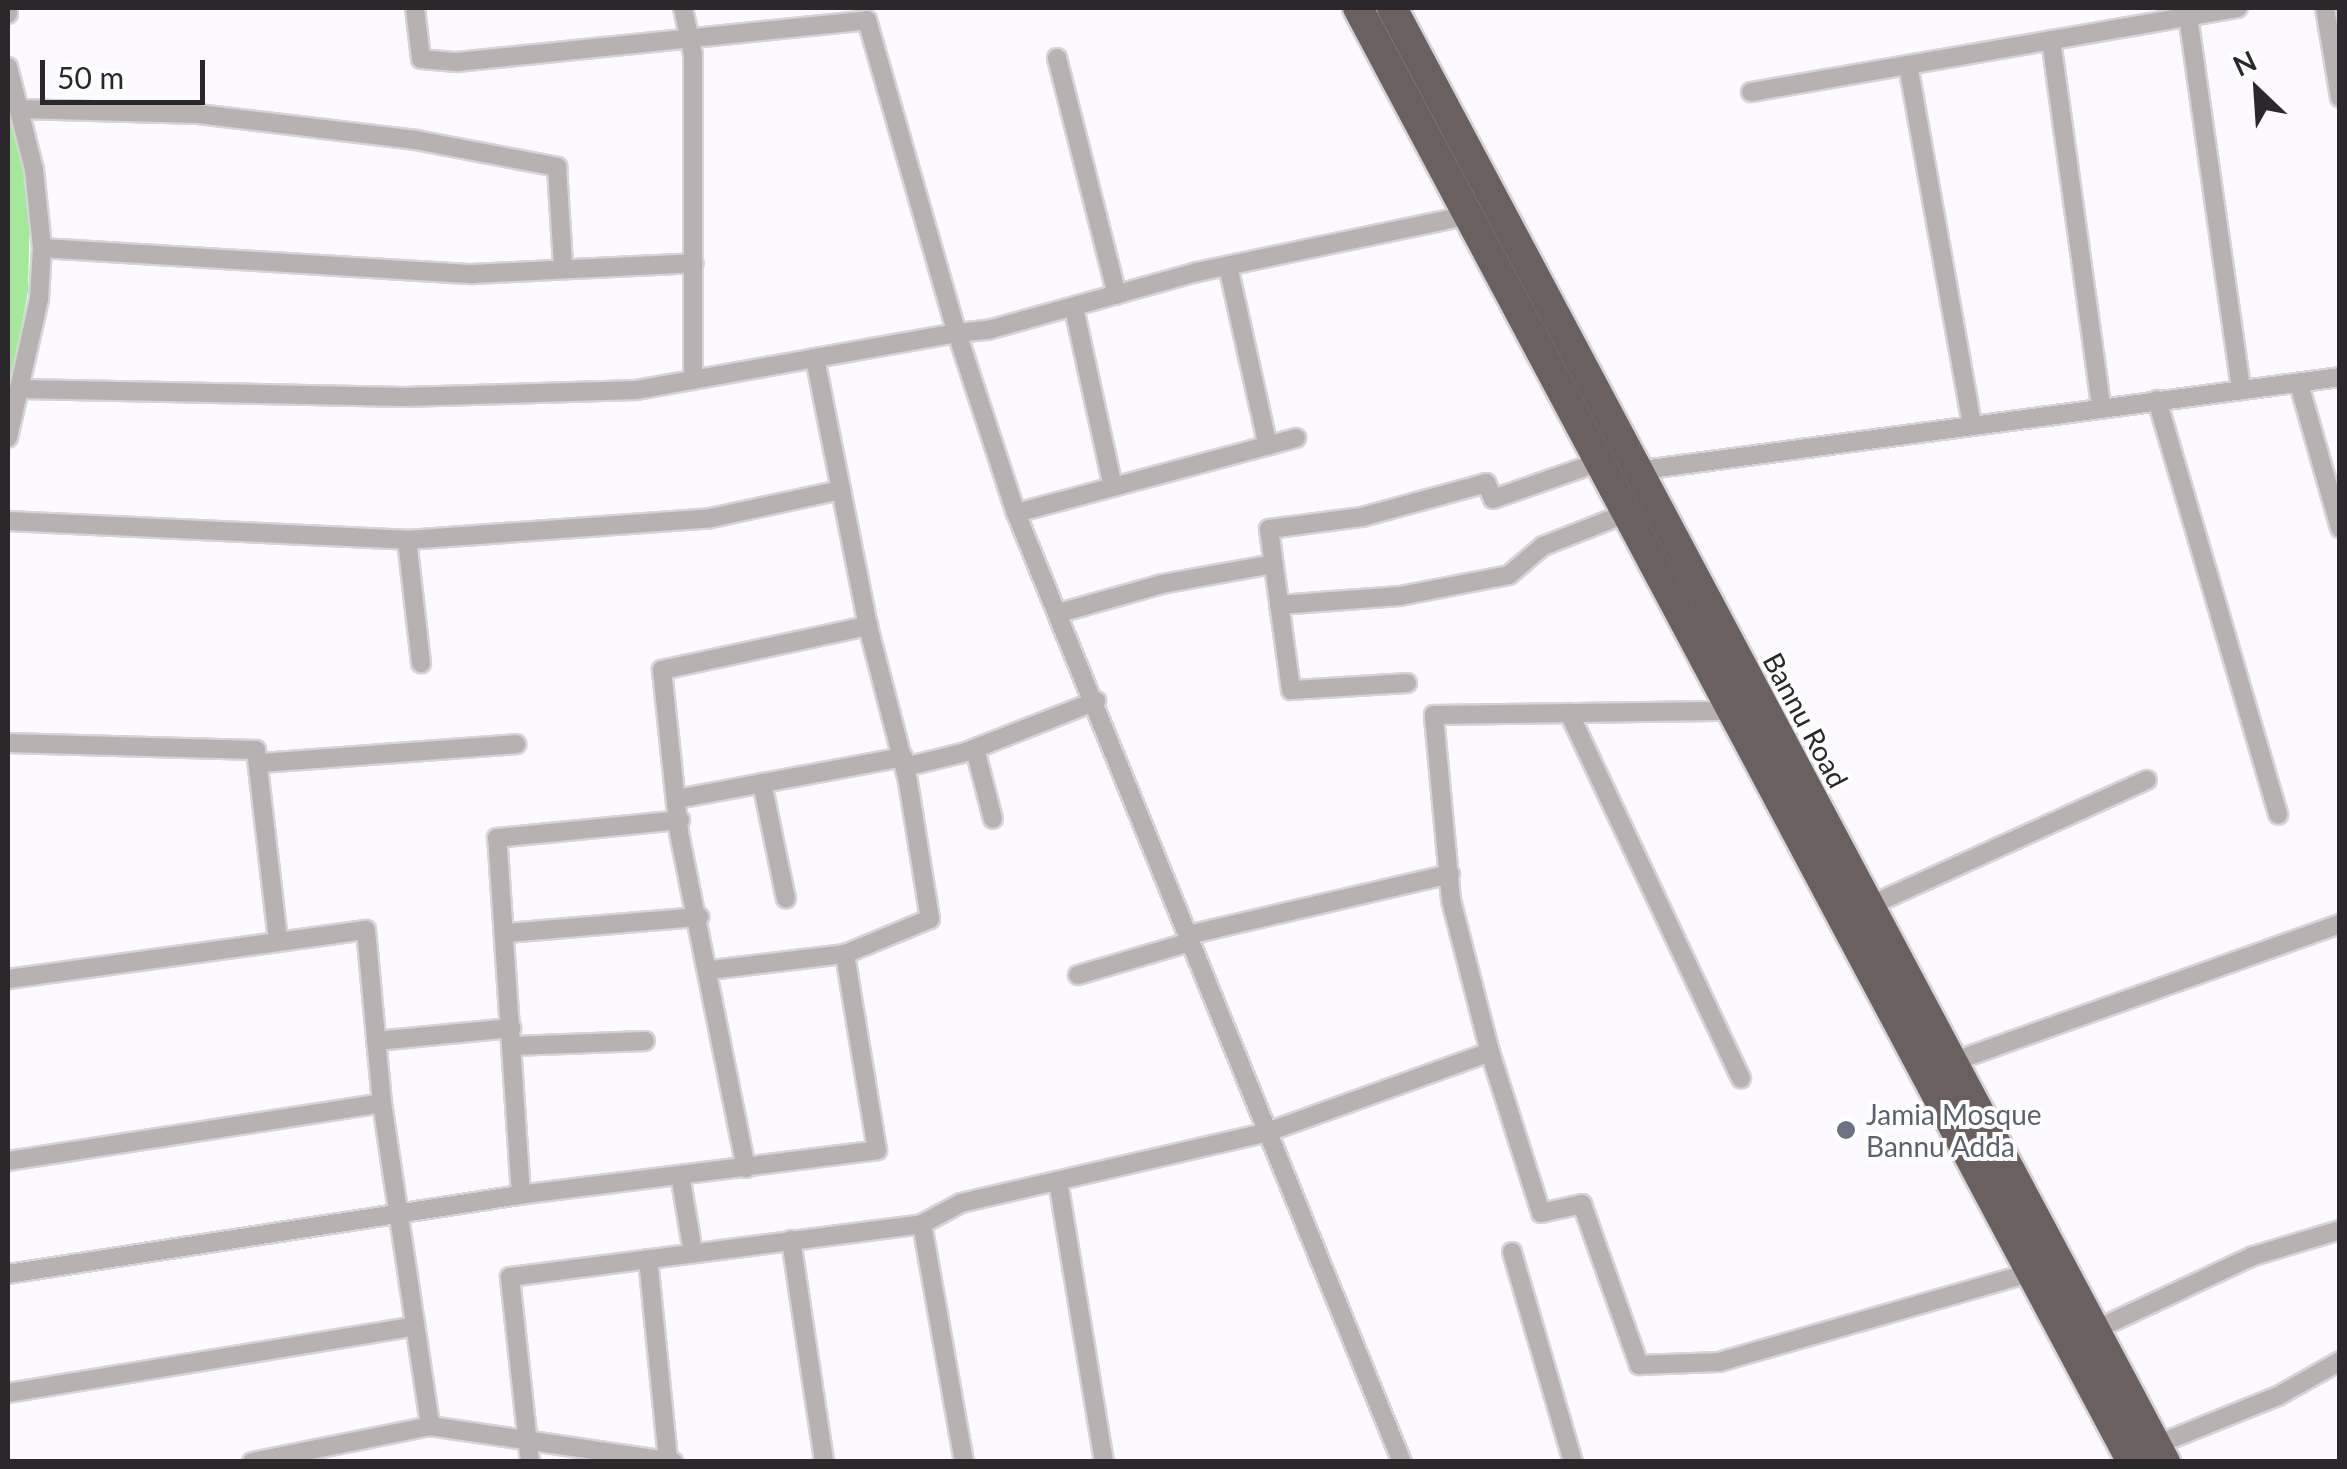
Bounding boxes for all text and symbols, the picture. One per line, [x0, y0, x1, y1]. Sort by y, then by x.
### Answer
scale bar [45, 40, 210, 102]
north arrow [2207, 40, 2307, 140]
text: N [2227, 43, 2261, 83]
text: 50 m [57, 59, 124, 95]
street label: Bannu Road [1756, 647, 1856, 793]
place label: Jamia Mosque Bannu Adda [1866, 1097, 2042, 1163]
marker: Jamia Mosque Bannu Adda [1835, 1119, 1857, 1141]

